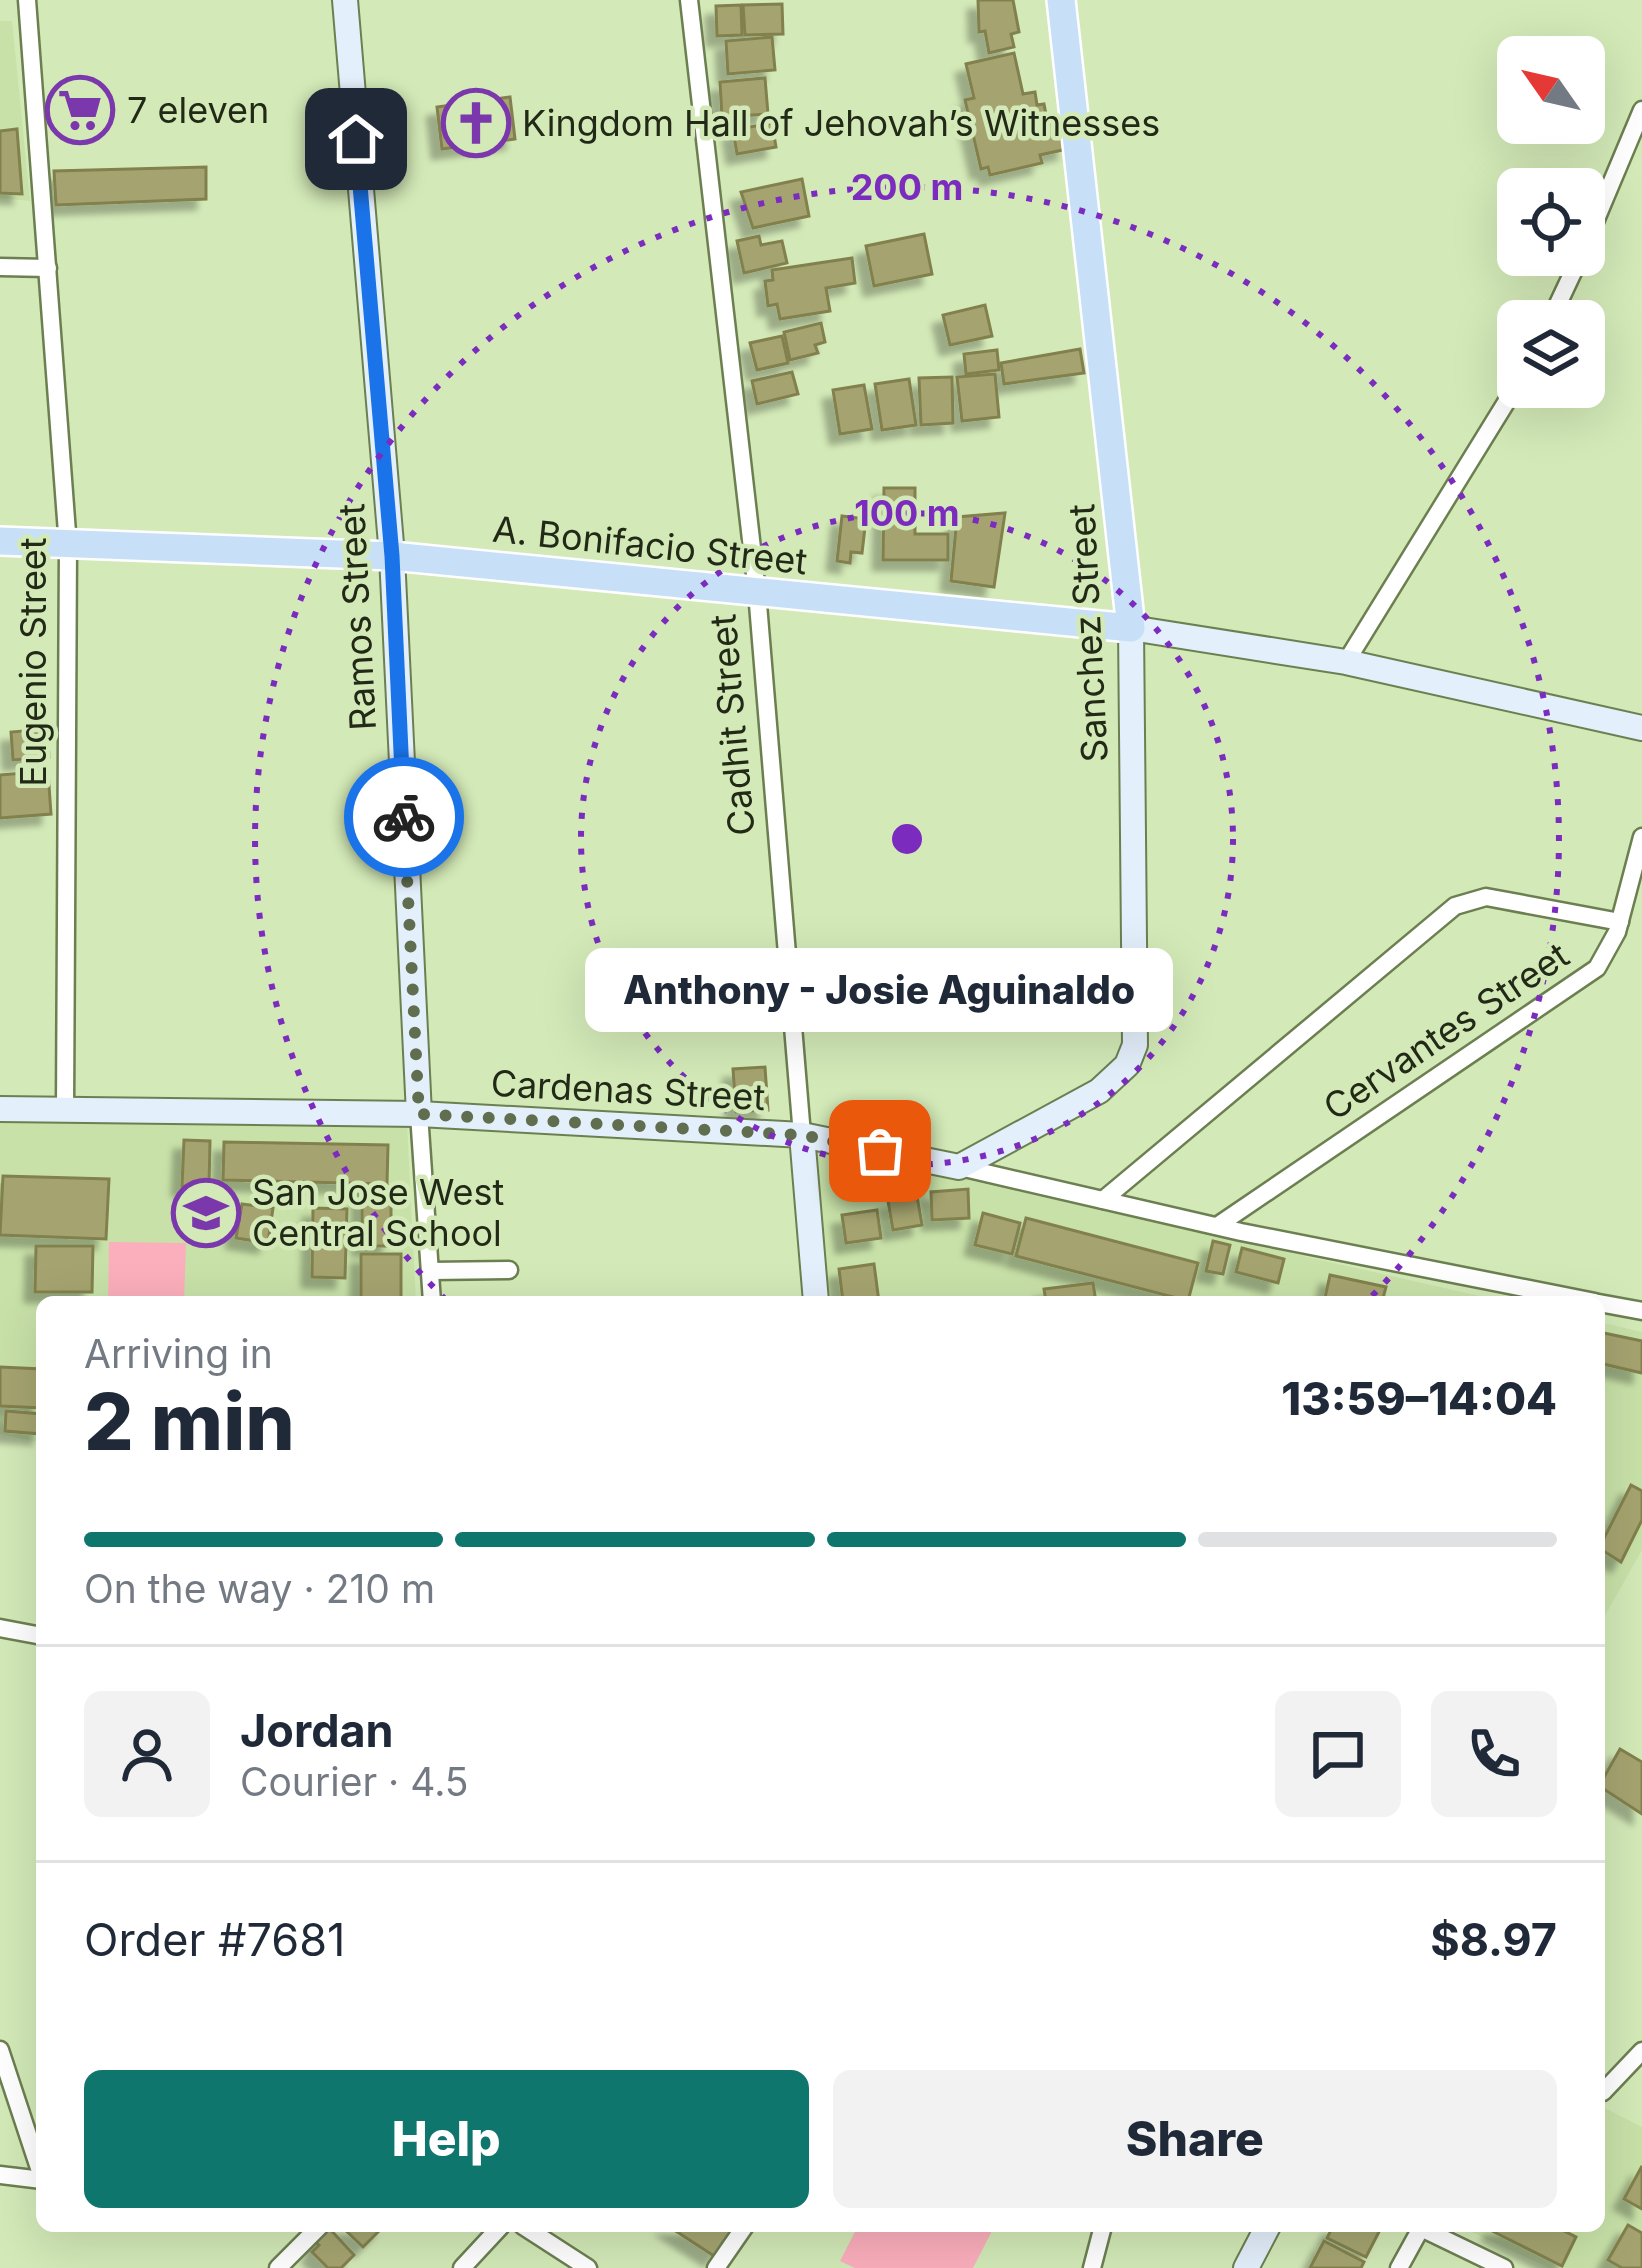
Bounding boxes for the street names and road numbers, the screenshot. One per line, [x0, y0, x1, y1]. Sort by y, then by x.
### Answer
street label: Ramos Street [329, 502, 385, 732]
street label: Sanchez Street [1059, 503, 1117, 763]
street label: A. Bonifacio Street [491, 507, 810, 583]
street label: Eugenio Street [11, 537, 55, 787]
street label: Cadhit Street [700, 612, 764, 838]
street label: Cervantes Street [1315, 933, 1577, 1129]
street label: Cardenas Street [490, 1061, 767, 1119]

